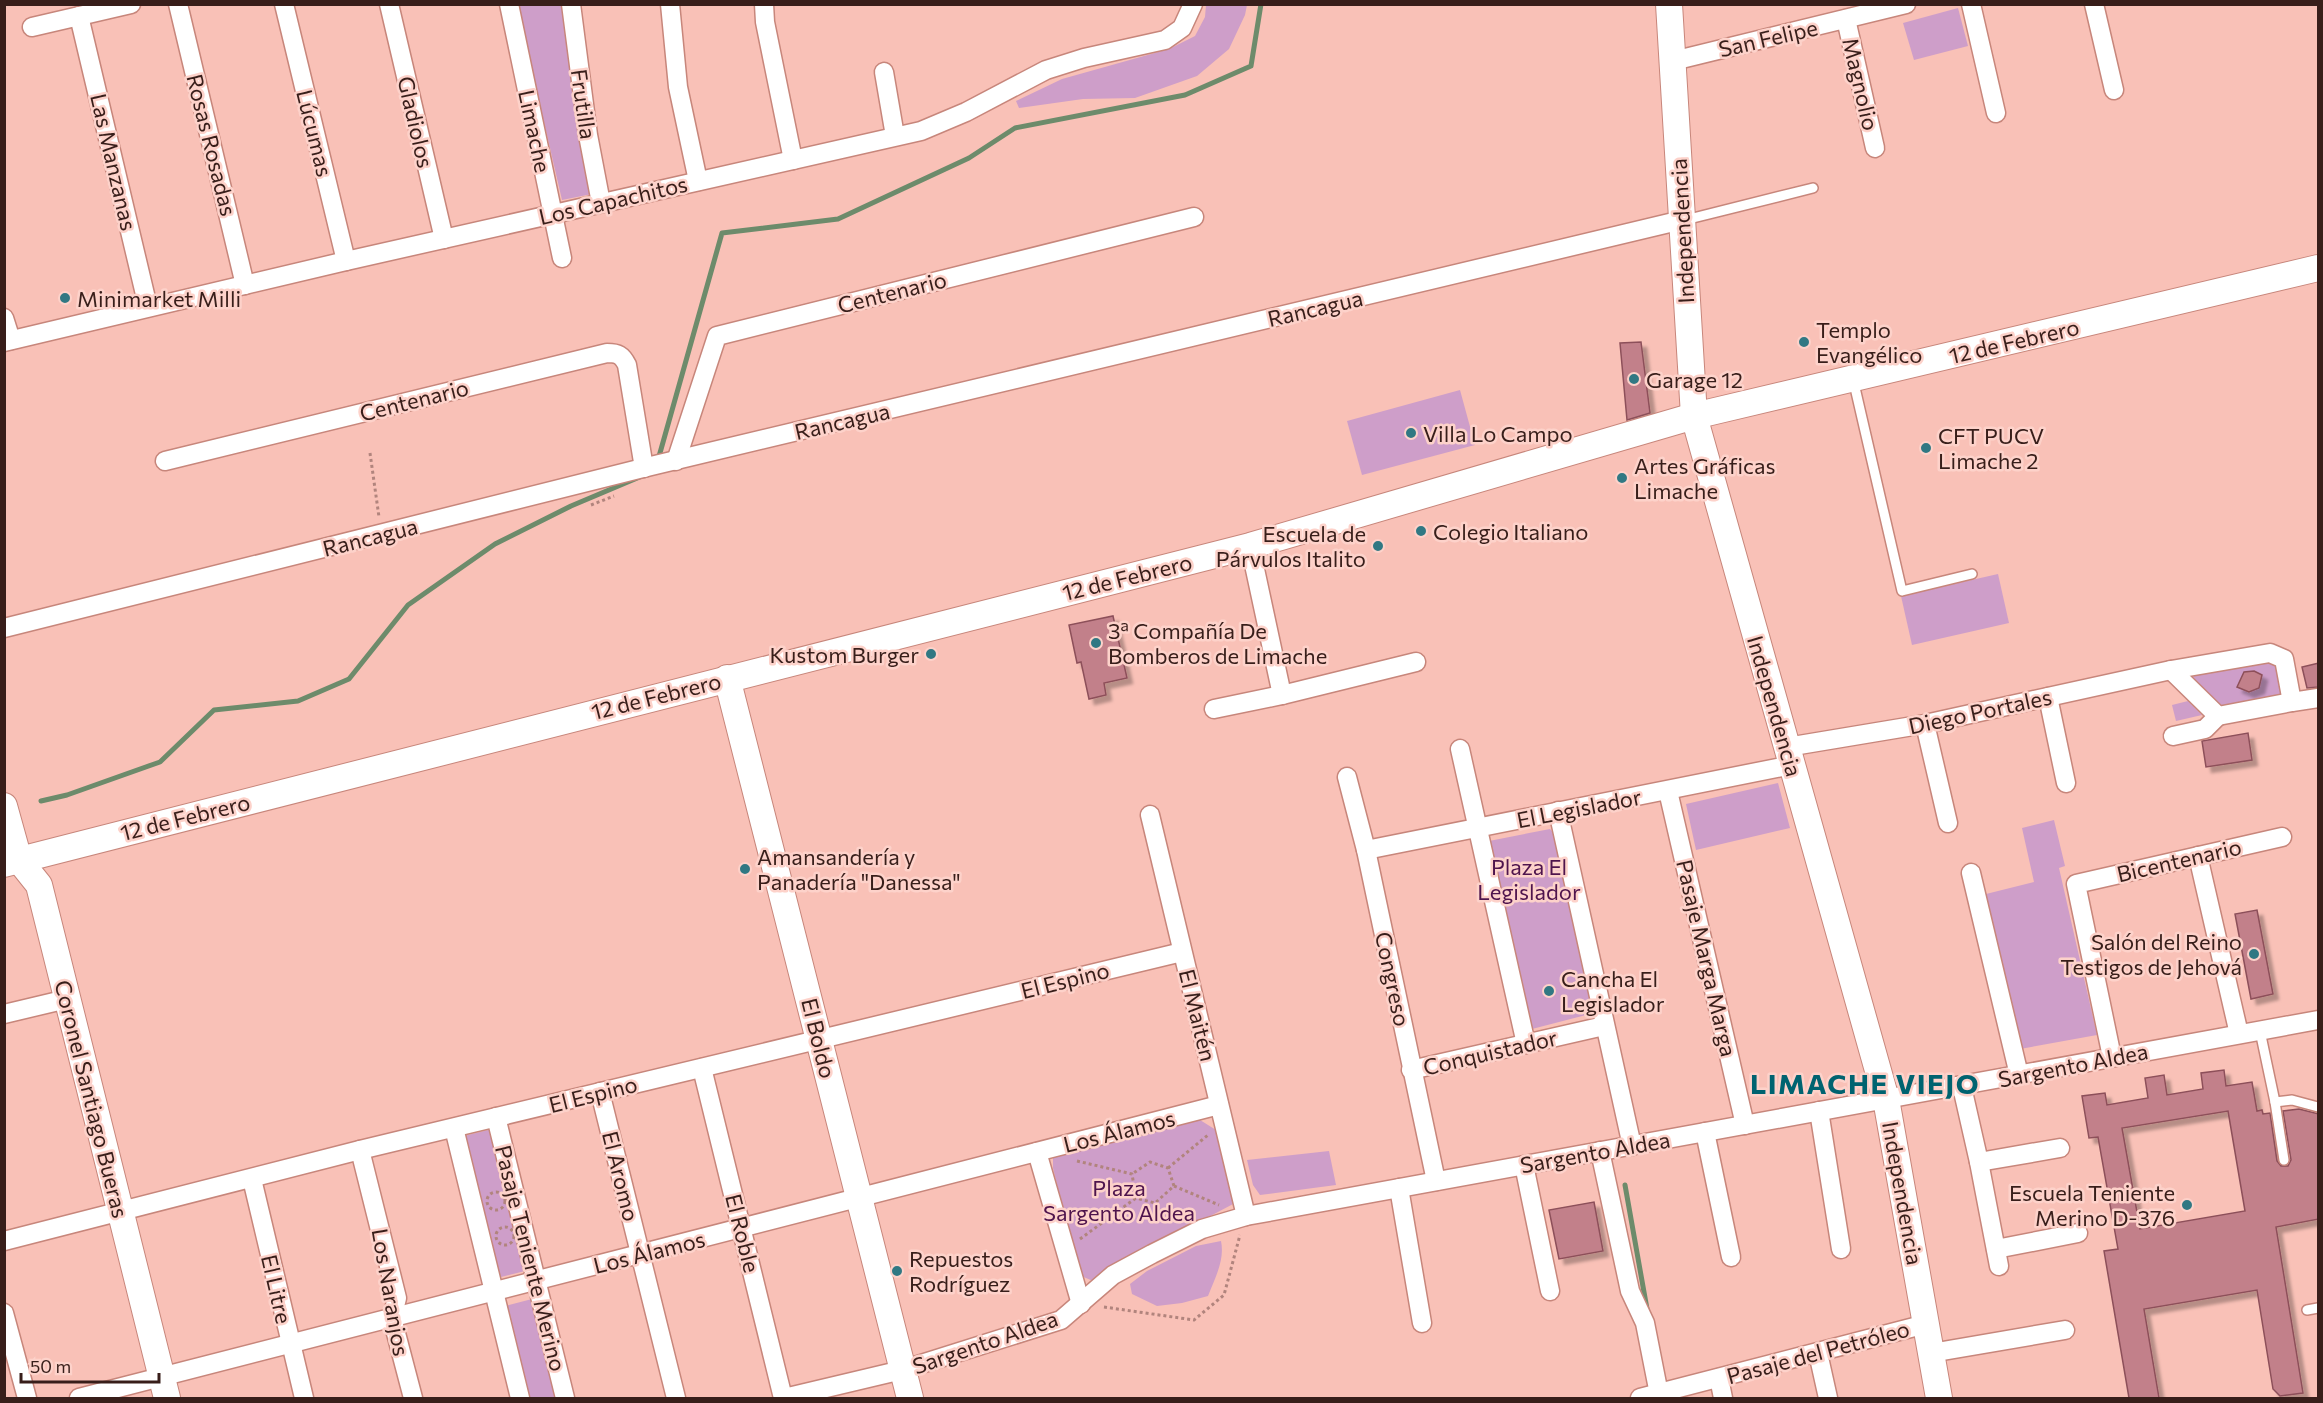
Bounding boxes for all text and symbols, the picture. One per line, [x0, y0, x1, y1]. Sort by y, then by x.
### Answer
street label: San Felipe [1716, 14, 1820, 62]
street label: Magnolio [1837, 35, 1885, 133]
street label: Frutilla [566, 67, 602, 141]
street label: Rosas Rosadas [181, 71, 243, 219]
street label: Gladiolos [392, 74, 440, 170]
street label: Lúcumas [291, 87, 339, 179]
street label: Limache [513, 87, 557, 175]
street label: Las Manzanas [85, 91, 143, 233]
street label: Independencia [1665, 158, 1699, 304]
street label: Los Capachitos [536, 170, 690, 230]
street label: Centenario [835, 265, 949, 319]
street label: Rancagua [1265, 284, 1365, 332]
place label: Minimarket Milli [77, 285, 241, 312]
marker: Minimarket Milli [58, 291, 72, 305]
street label: 12 de Febrero [1946, 313, 2082, 369]
place label: Templo Evangélico [1816, 316, 1922, 368]
marker: Templo Evangélico [1797, 335, 1811, 349]
place label: Garage 12 [1646, 366, 1743, 393]
marker: Garage 12 [1627, 372, 1641, 386]
street label: Centenario [357, 373, 471, 427]
street label: Rancagua [792, 397, 892, 445]
place label: Villa Lo Campo [1423, 420, 1573, 447]
place label: CFT PUCV Limache 2 [1938, 422, 2044, 474]
marker: Villa Lo Campo [1404, 426, 1418, 440]
marker: CFT PUCV Limache 2 [1919, 441, 1933, 455]
place label: Artes Gráficas Limache [1634, 452, 1776, 504]
marker: Artes Gráficas Limache [1615, 471, 1629, 485]
street label: Rancagua [320, 512, 420, 562]
place label: Colegio Italiano [1433, 518, 1589, 545]
place label: Escuela de Párvulos Italito [1216, 520, 1366, 572]
marker: Colegio Italiano [1414, 524, 1428, 538]
marker: Escuela de Párvulos Italito [1371, 539, 1385, 553]
street label: 12 de Febrero [1059, 548, 1195, 606]
place label: 3ª Compañía De Bomberos de Limache [1108, 617, 1327, 669]
street label: Independencia [1742, 632, 1808, 780]
marker: 3ª Compañía De Bomberos de Limache [1089, 636, 1103, 650]
place label: Kustom Burger [769, 641, 919, 668]
marker: Kustom Burger [924, 647, 938, 661]
street label: 12 de Febrero [588, 667, 724, 725]
street label: Diego Portales [1906, 683, 2054, 739]
street label: El Legislador [1514, 783, 1644, 833]
street label: 12 de Febrero [117, 788, 253, 846]
street label: Bicentenario [2114, 833, 2244, 887]
place label: Amansandería y Panadería "Danessa" [757, 843, 961, 895]
park label: Plaza El Legislador [1477, 853, 1581, 905]
street label: Pasaje Marga Marga [1671, 857, 1743, 1059]
marker: Amansandería y Panadería "Danessa" [738, 862, 752, 876]
place label: Salón del Reino Testigos de Jehová [2060, 928, 2242, 980]
street label: Congreso [1370, 929, 1416, 1029]
marker: Salón del Reino Testigos de Jehová [2247, 947, 2261, 961]
street label: El Espino [1018, 956, 1112, 1004]
place label: Cancha El Legislador [1561, 965, 1665, 1017]
street label: El Maitén [1174, 966, 1222, 1064]
street label: Coronel Santiago Bueras [49, 977, 135, 1221]
marker: Cancha El Legislador [1542, 984, 1556, 998]
street label: El Boldo [796, 995, 842, 1081]
street label: Conquistador [1420, 1023, 1560, 1081]
street label: Sargento Aldea [1996, 1037, 2150, 1093]
district label: LIMACHE VIEJO [1750, 1066, 1980, 1100]
street label: El Espino [546, 1070, 640, 1118]
street label: Los Álamos [1060, 1104, 1178, 1158]
street label: Independencia [1877, 1119, 1929, 1267]
street label: Sargento Aldea [1518, 1126, 1672, 1178]
street label: El Aromo [597, 1128, 645, 1224]
street label: Pasaje Teniente Merino [490, 1142, 572, 1374]
park label: Plaza Sargento Aldea [1043, 1174, 1195, 1226]
place label: Escuela Teniente Merino D-376 [2009, 1179, 2175, 1231]
street label: El Roble [720, 1191, 766, 1275]
marker: Escuela Teniente Merino D-376 [2180, 1198, 2194, 1212]
street label: Los Álamos [590, 1225, 708, 1279]
street label: Los Naranjos [366, 1226, 416, 1358]
place label: Repuestos Rodríguez [909, 1245, 1013, 1297]
street label: El Litre [256, 1252, 298, 1326]
marker: Repuestos Rodríguez [890, 1264, 904, 1278]
street label: Sargento Aldea [909, 1305, 1061, 1379]
street label: Pasaje del Petróleo [1724, 1315, 1912, 1389]
scale bar [21, 1346, 159, 1384]
text: 50 m [30, 1355, 71, 1377]

